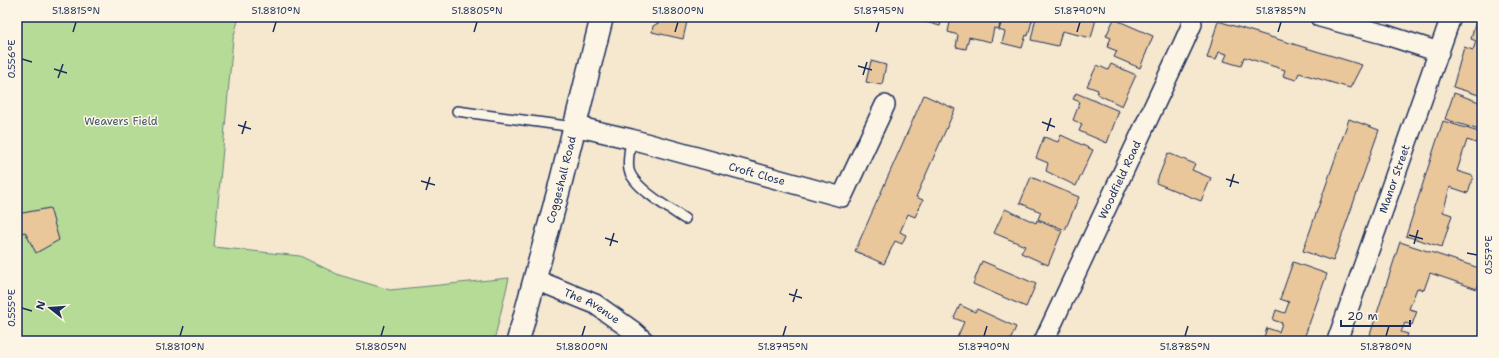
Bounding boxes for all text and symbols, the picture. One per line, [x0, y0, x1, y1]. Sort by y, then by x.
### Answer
text: 51.8815°N [52, 4, 100, 17]
text: 51.8810°N [252, 4, 300, 17]
text: 51.8805°N [451, 4, 503, 17]
text: 51.8800°N [652, 4, 704, 17]
text: 51.8795°N [854, 4, 904, 17]
text: 51.8790°N [1054, 4, 1106, 17]
text: 51.8785°N [1256, 4, 1306, 17]
text: 0.556°E [5, 39, 18, 79]
park label: Weavers Field [84, 114, 158, 129]
street label: Coggeshall Road [543, 135, 580, 225]
street label: Woodfield Road [1095, 138, 1145, 222]
street label: Manor Street [1376, 142, 1414, 215]
street label: Croft Close [727, 159, 787, 189]
text: 0.557°E [1482, 236, 1495, 274]
street label: The Avenue [562, 285, 623, 327]
north arrow [30, 288, 70, 328]
text: 0.555°E [5, 289, 18, 327]
text: N [32, 299, 49, 312]
scale bar [1341, 302, 1410, 328]
text: 20 m [1347, 308, 1378, 324]
text: 51.8810°N [156, 340, 204, 353]
text: 51.8805°N [355, 340, 407, 353]
text: 51.8800°N [556, 340, 608, 353]
text: 51.8795°N [758, 340, 808, 353]
text: 51.8790°N [958, 340, 1010, 353]
text: 51.8785°N [1160, 340, 1210, 353]
text: 51.8780°N [1360, 340, 1412, 353]

